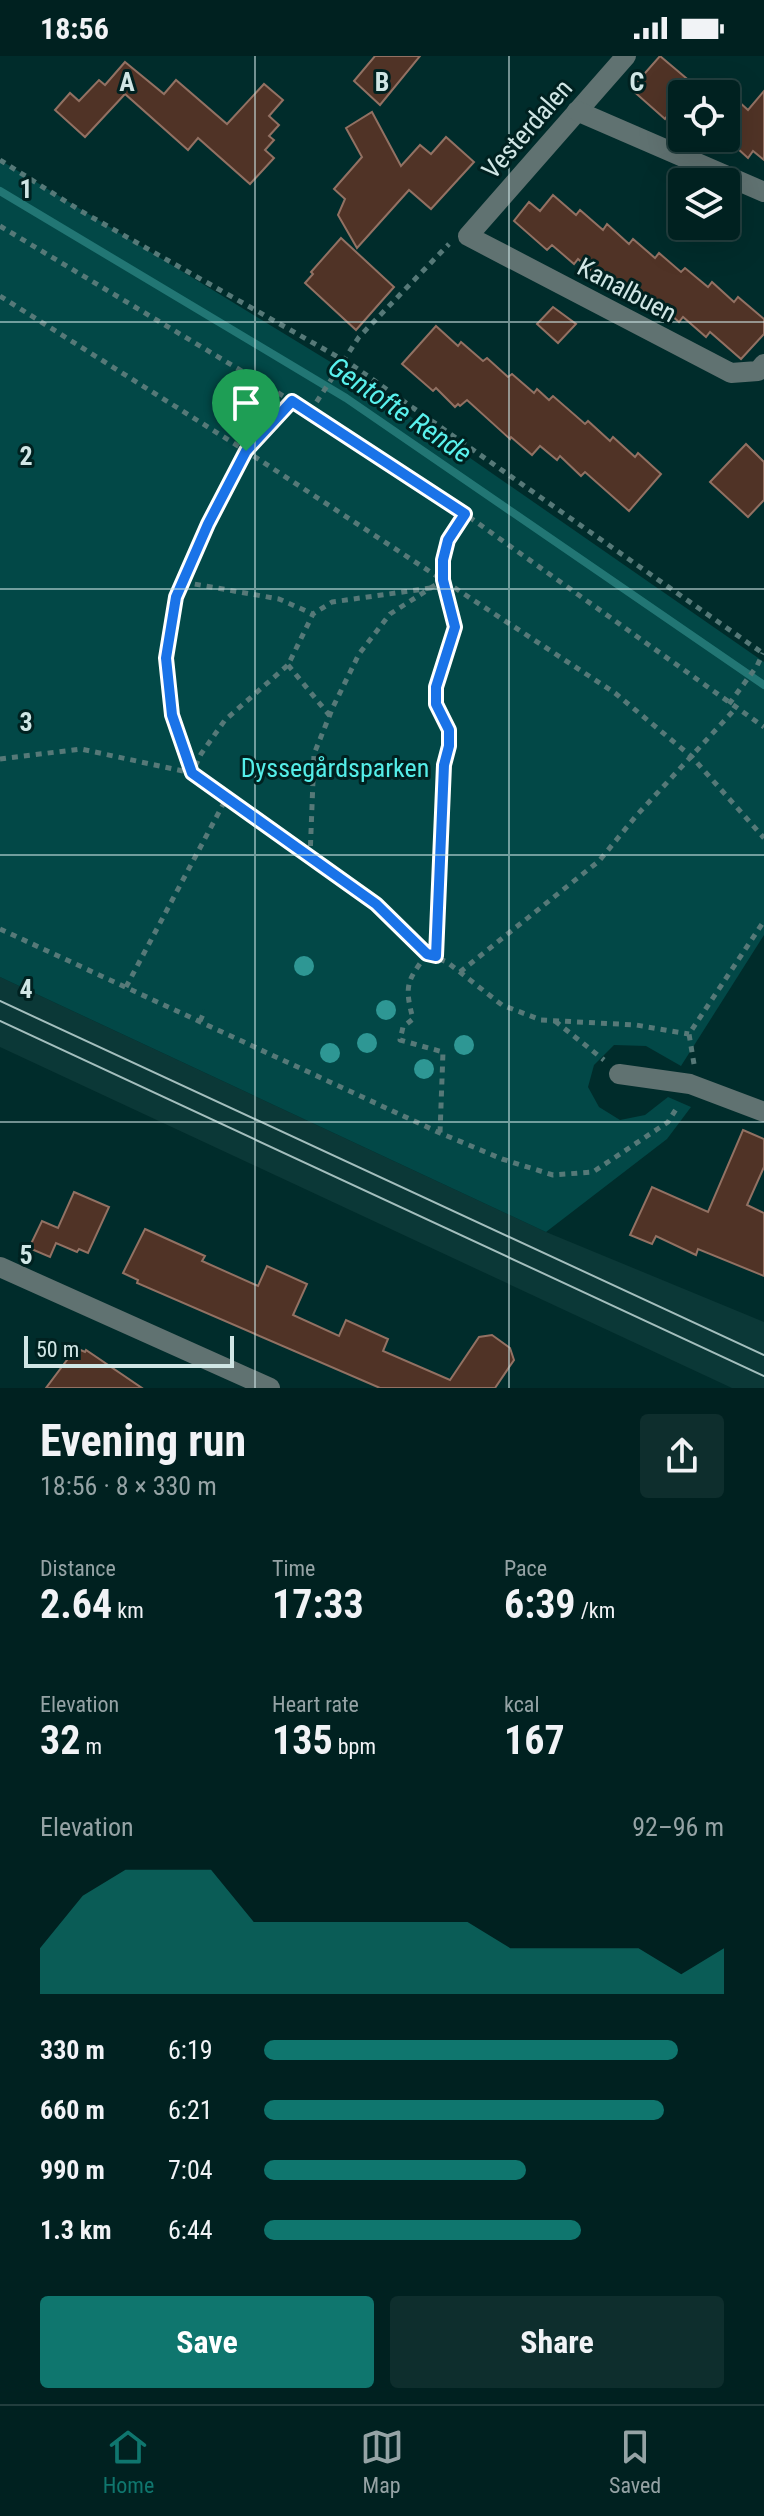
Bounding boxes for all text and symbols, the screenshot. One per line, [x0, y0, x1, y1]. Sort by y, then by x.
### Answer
text: 18:56 [40, 11, 109, 46]
text: A [119, 67, 135, 97]
text: B [375, 67, 389, 97]
text: C [630, 67, 645, 97]
street label: Vesterdalen [476, 73, 578, 185]
map controls [668, 80, 740, 240]
button: locate [668, 80, 740, 152]
button: layers [668, 168, 740, 240]
text: 1 [19, 174, 33, 204]
street label: Kanalbuen [572, 251, 682, 329]
water label: Gentofte Rende [322, 350, 478, 470]
pin [212, 369, 280, 451]
icon: arrive [224, 381, 268, 425]
text: 2 [19, 441, 33, 471]
text: 3 [19, 707, 33, 737]
park label: Dyssegårdsparken [241, 753, 429, 783]
text: 4 [19, 974, 33, 1004]
text: 5 [19, 1240, 33, 1270]
scale bar [24, 1332, 234, 1368]
text: 50 m [36, 1337, 79, 1362]
button: share [640, 1414, 724, 1498]
text: Evening run [40, 1415, 246, 1467]
text: 18:56 · 8 × 330 m [40, 1471, 217, 1501]
text: Distance [40, 1556, 116, 1581]
text: Time [272, 1556, 315, 1581]
text: Pace [504, 1556, 547, 1581]
text: 2.64 [40, 1581, 112, 1628]
text: 17:33 [272, 1581, 364, 1628]
text: 6:39 [504, 1581, 576, 1628]
text: km [112, 1598, 144, 1623]
text: /km [576, 1598, 615, 1623]
text: Elevation [40, 1692, 119, 1717]
text: Heart rate [272, 1692, 359, 1717]
text: kcal [504, 1692, 539, 1717]
text: 32 [40, 1717, 80, 1764]
text: 135 [272, 1717, 333, 1764]
text: 167 [504, 1717, 565, 1764]
text: m [80, 1734, 102, 1759]
text: bpm [333, 1734, 376, 1759]
text: Elevation [40, 1812, 134, 1842]
text: 92–96 m [632, 1812, 724, 1842]
text: 330 m [40, 2035, 105, 2065]
text: 6:19 [168, 2035, 213, 2065]
text: 660 m [40, 2095, 105, 2125]
text: 6:21 [168, 2095, 213, 2125]
text: 990 m [40, 2155, 105, 2185]
text: 7:04 [168, 2155, 213, 2185]
text: 1.3 km [40, 2215, 112, 2245]
text: 6:44 [168, 2215, 213, 2245]
button: Save [40, 2296, 374, 2388]
button: Share [390, 2296, 724, 2388]
tab: Home [103, 2425, 154, 2498]
tab: Map [360, 2425, 404, 2498]
tab: Saved [609, 2425, 661, 2498]

